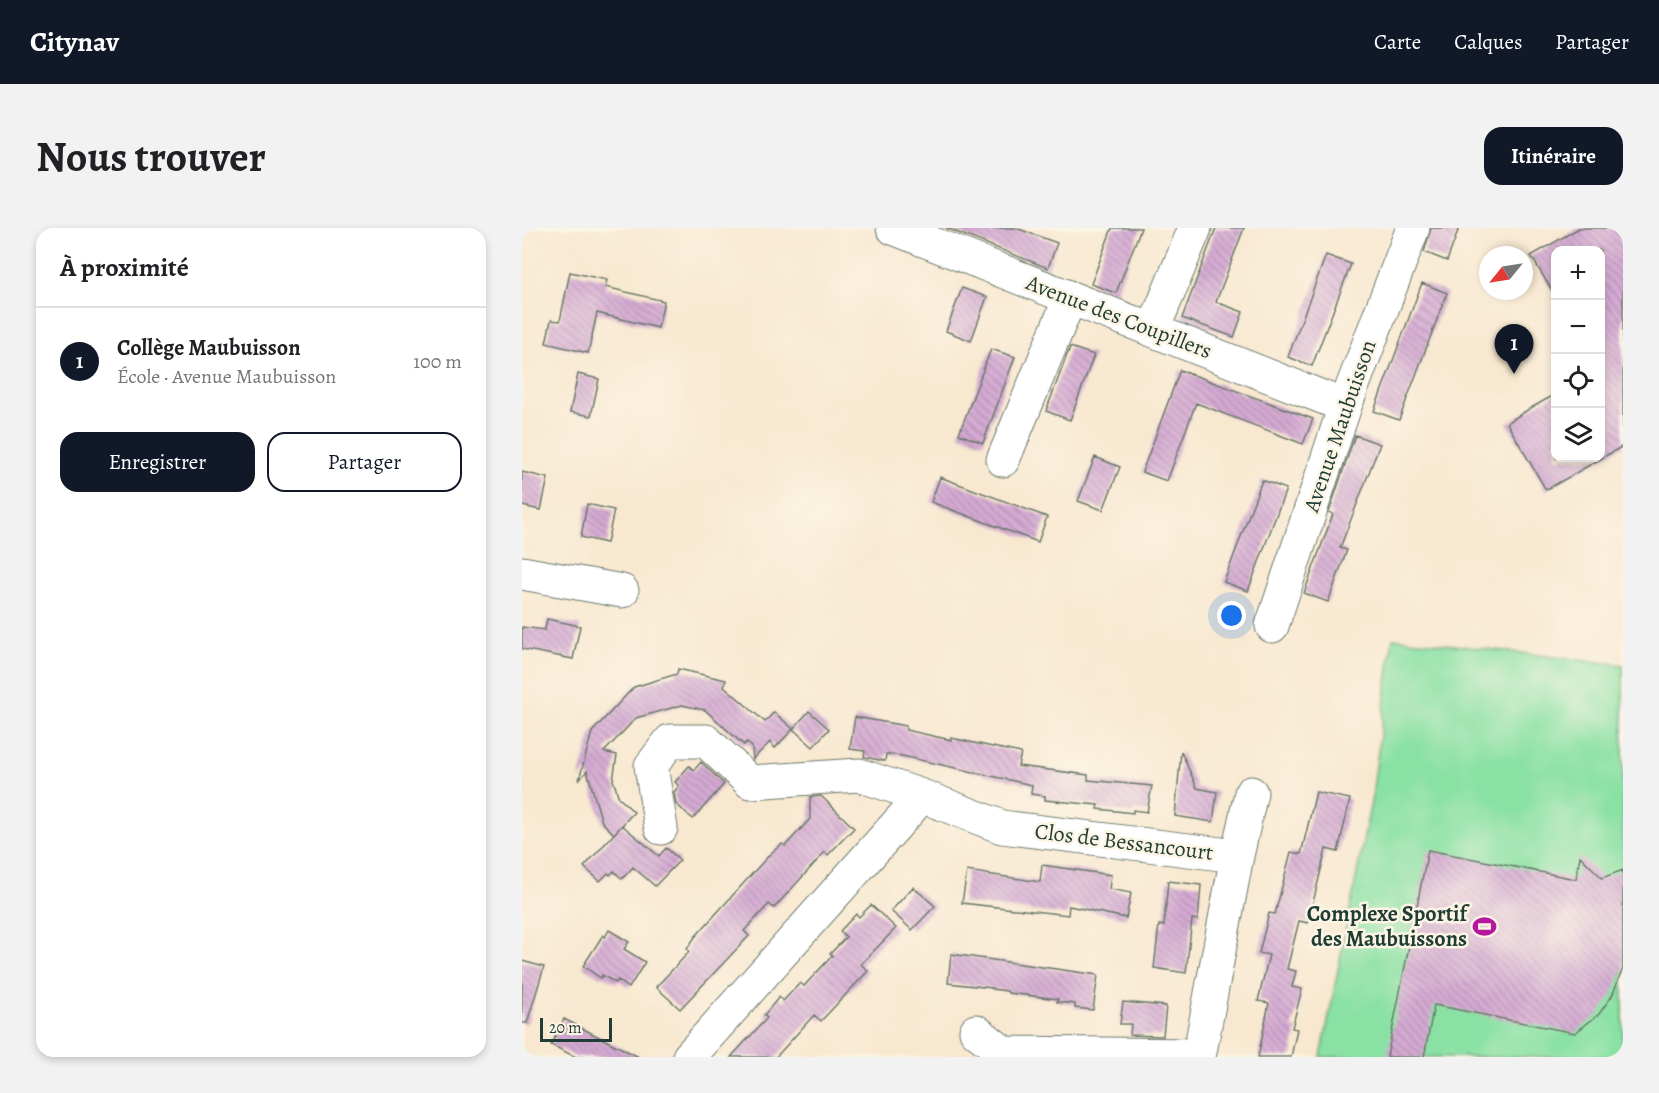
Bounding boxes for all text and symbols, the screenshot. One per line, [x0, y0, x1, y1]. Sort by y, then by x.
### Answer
text: Citynav [30, 23, 119, 61]
text: Carte [1374, 28, 1421, 56]
text: Calques [1454, 28, 1522, 56]
text: Partager [1555, 28, 1629, 56]
button: Itinéraire [1484, 127, 1623, 185]
text: Nous trouver [36, 128, 266, 185]
north arrow [1479, 246, 1533, 300]
map controls [1551, 246, 1605, 462]
button: + [1551, 246, 1605, 300]
text: À proximité [60, 250, 189, 285]
street label: Avenue des Coupillers [1021, 267, 1216, 366]
button: − [1551, 300, 1605, 354]
pin: 1 [1494, 324, 1534, 374]
text: Collège Maubuisson [117, 333, 301, 363]
street label: Avenue Maubuisson [1296, 336, 1384, 517]
text: 1 [76, 348, 83, 375]
text: 100 m [413, 348, 462, 375]
button: locate [1551, 354, 1605, 408]
text: École · Avenue Maubuisson [117, 363, 336, 390]
button: layers [1551, 408, 1605, 462]
button: Enregistrer [60, 432, 255, 492]
button: Partager [267, 432, 462, 492]
your location [1217, 601, 1246, 630]
street label: Clos de Bessancourt [1033, 816, 1215, 868]
place label: Complexe Sportif des Maubuissons [1307, 899, 1470, 954]
sports icon: Complexe Sportif des Maubuissons [1472, 914, 1498, 940]
scale bar [540, 1015, 612, 1042]
text: 20 m [549, 1017, 582, 1039]

